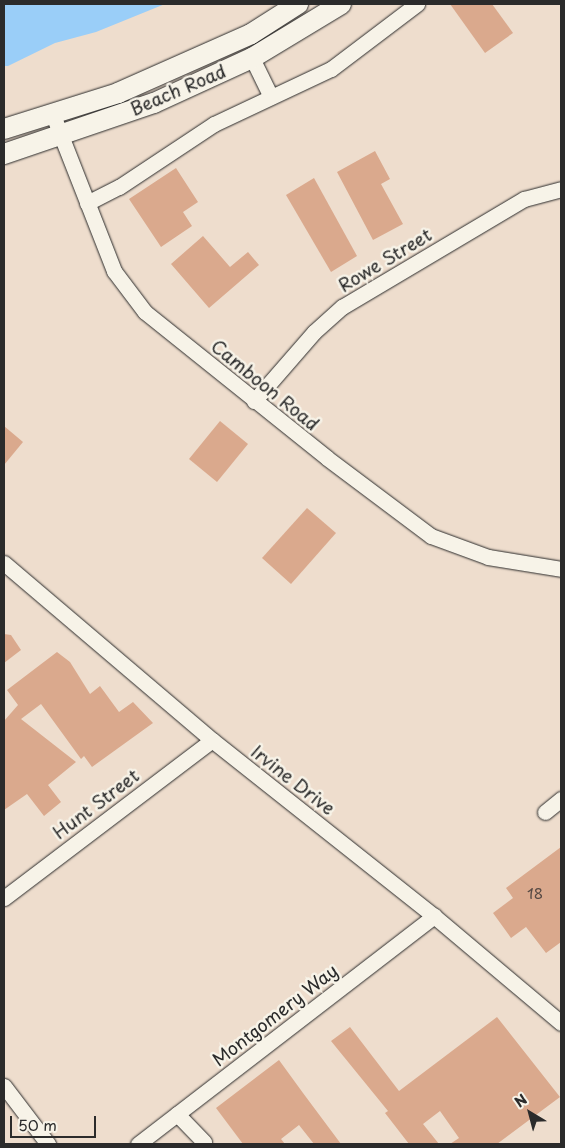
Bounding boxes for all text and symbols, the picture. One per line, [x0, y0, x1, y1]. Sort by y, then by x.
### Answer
street label: Beach Road [127, 60, 229, 120]
street label: Rowe Street [335, 224, 435, 296]
street label: Camboon Road [207, 335, 323, 435]
street label: Irvine Drive [247, 741, 339, 819]
street label: Hunt Street [49, 765, 143, 843]
house number: 18 [527, 884, 543, 902]
street label: Montgomery Way [208, 959, 342, 1071]
north arrow [505, 1088, 555, 1138]
text: N [510, 1089, 531, 1112]
scale bar [12, 1106, 99, 1138]
text: 50 m [18, 1113, 57, 1136]

